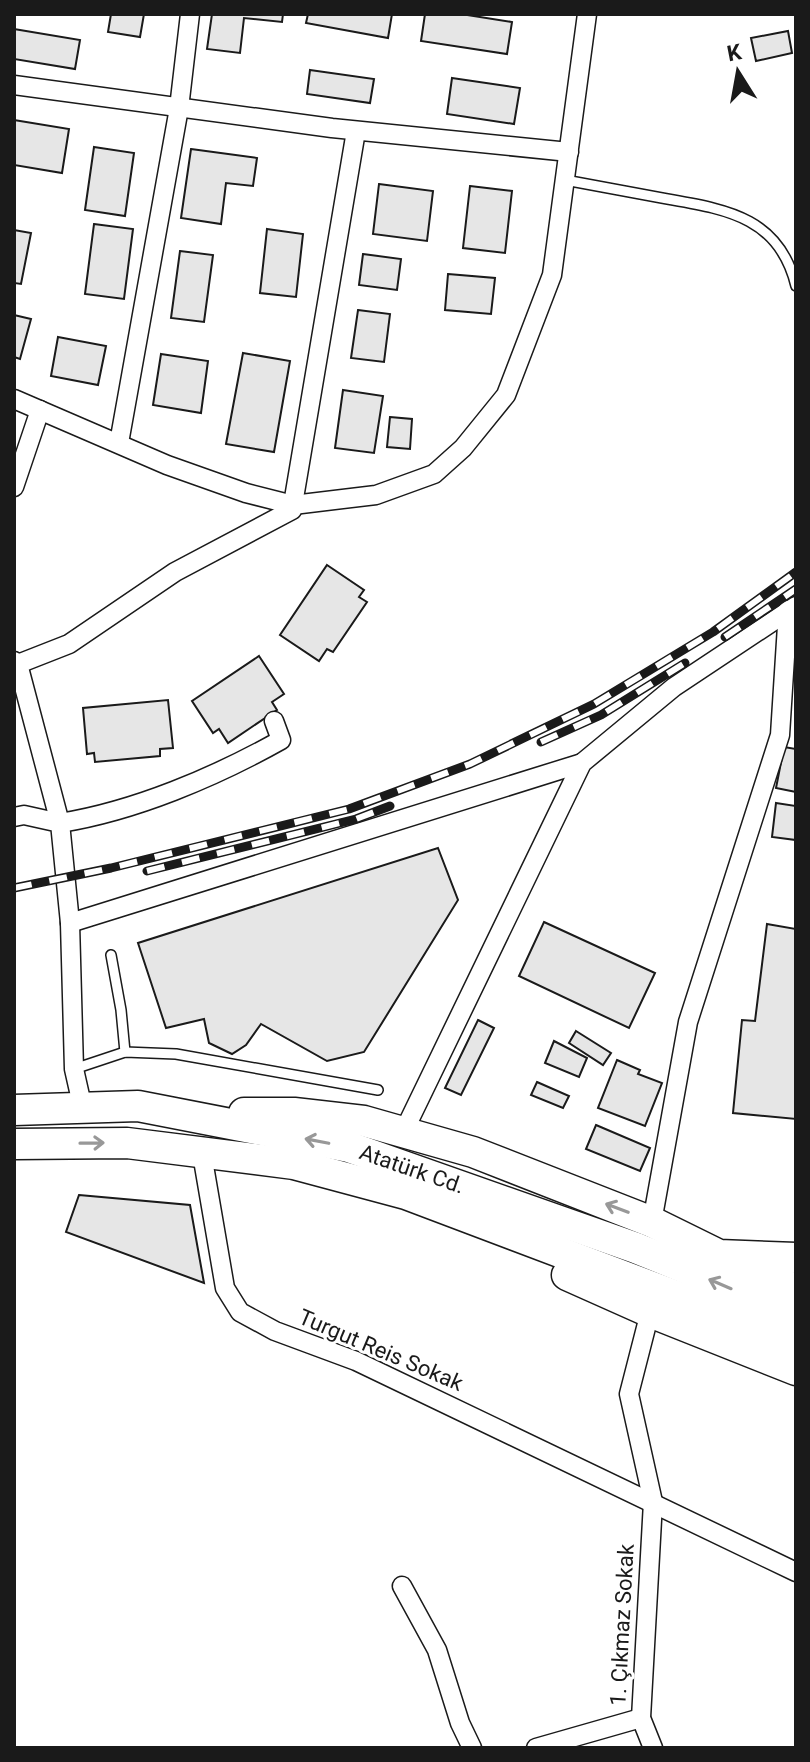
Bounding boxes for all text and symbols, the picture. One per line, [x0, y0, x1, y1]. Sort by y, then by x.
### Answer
north arrow [698, 32, 778, 112]
text: K [725, 39, 745, 66]
one-way arrow [305, 1133, 330, 1148]
one-way arrow [78, 1135, 105, 1151]
street label: Atatürk Cd. [356, 1139, 468, 1199]
one-way arrow [605, 1200, 629, 1214]
one-way arrow [708, 1276, 733, 1290]
street label: Turgut Reis Sokak [295, 1304, 468, 1396]
street label: 1. Çıkmaz Sokak [605, 1543, 639, 1707]

